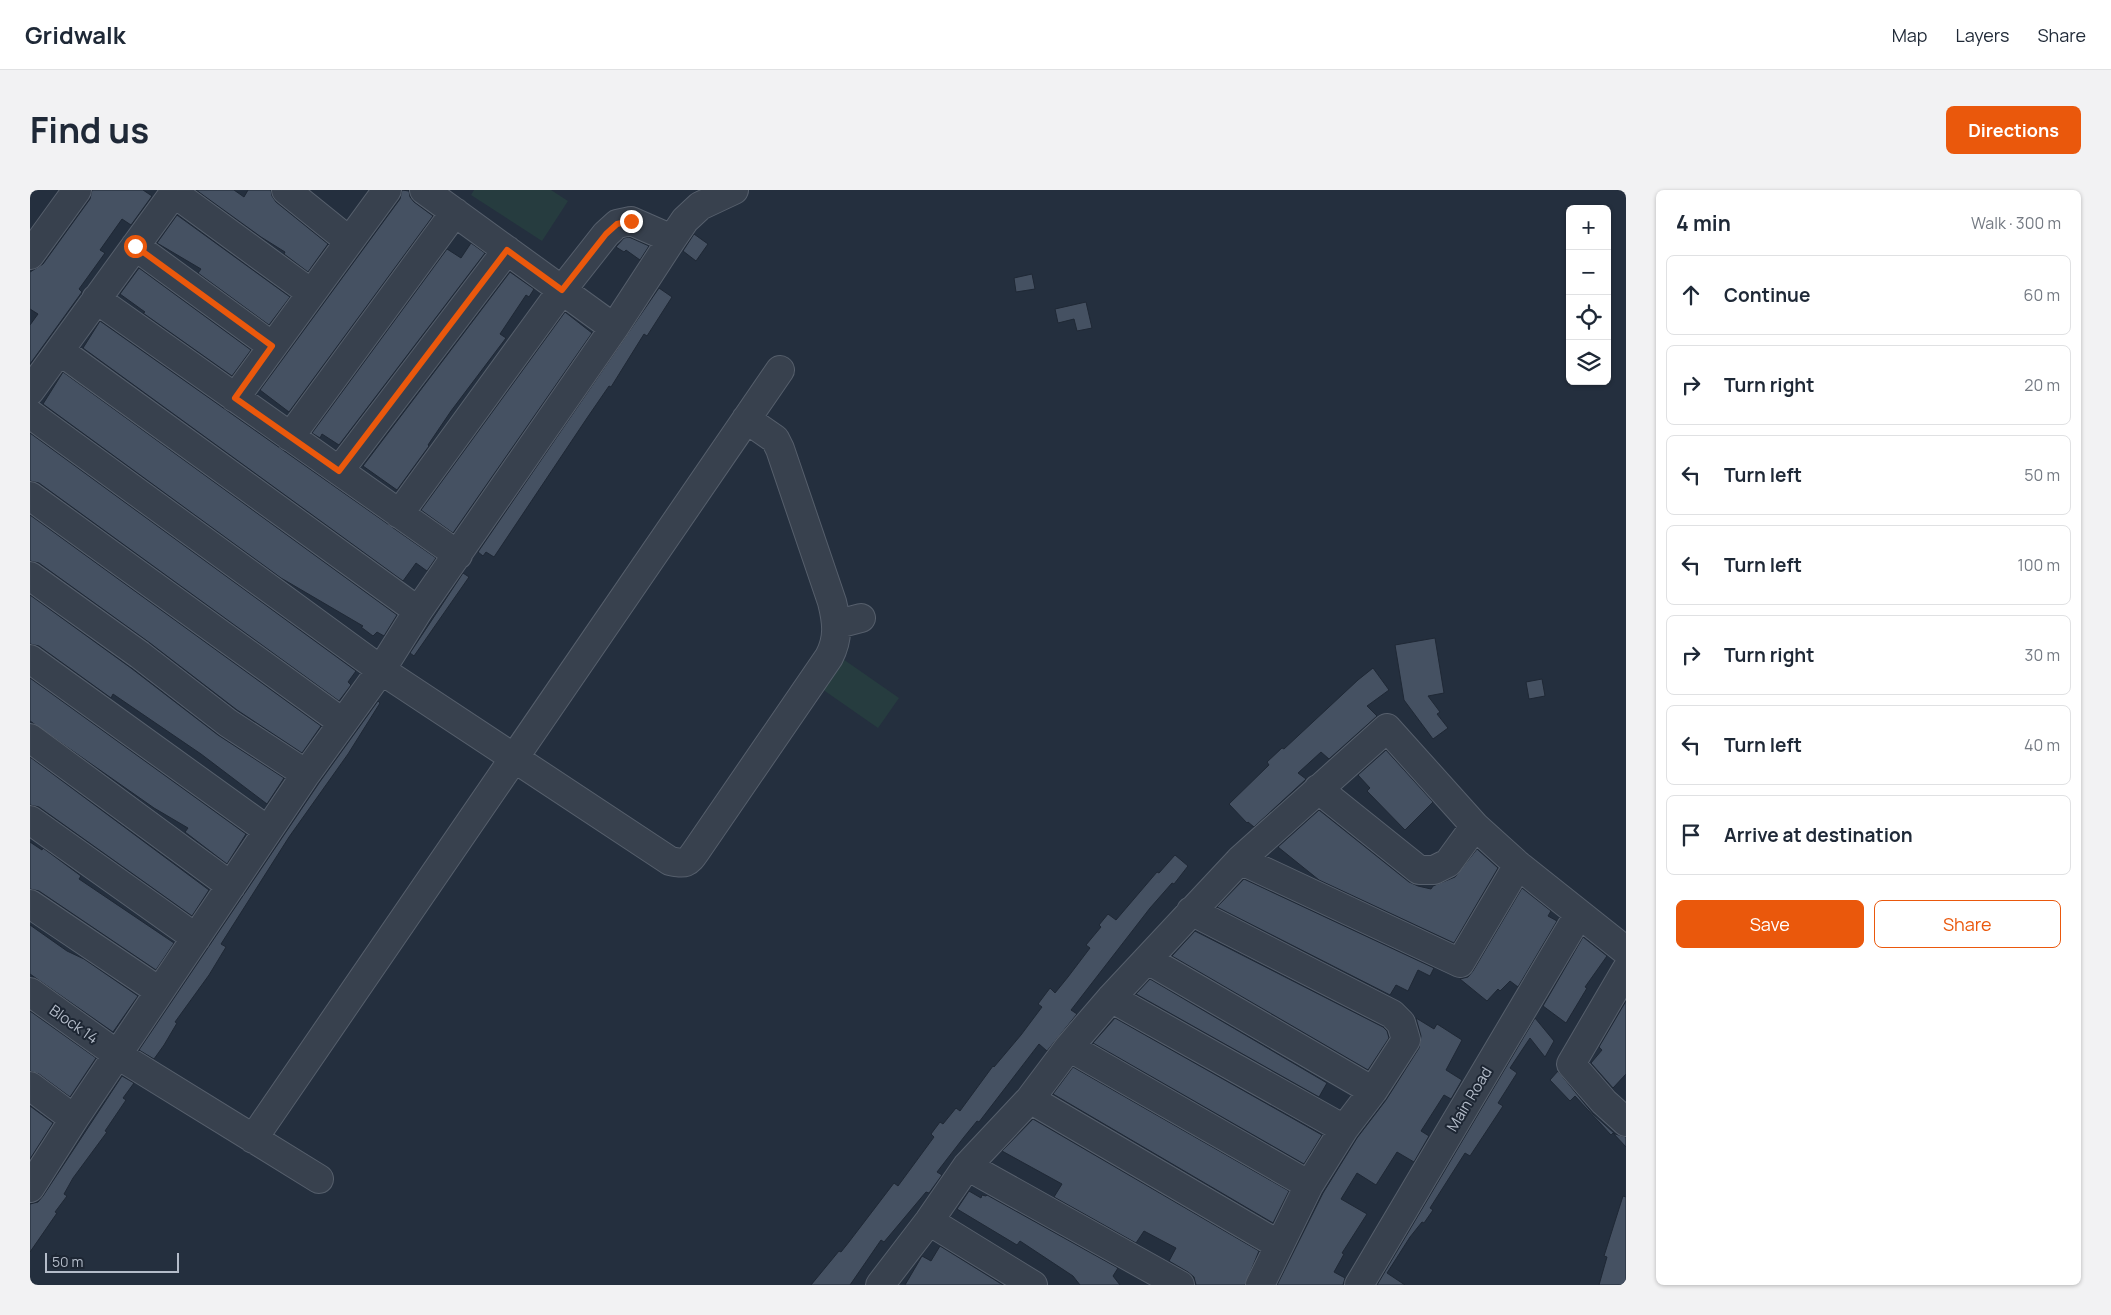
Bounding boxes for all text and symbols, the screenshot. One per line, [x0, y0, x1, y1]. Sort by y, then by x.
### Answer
text: Gridwalk [25, 18, 126, 51]
text: Map [1892, 23, 1927, 47]
text: Layers [1955, 23, 2009, 47]
text: Share [2037, 23, 2086, 47]
text: Find us [30, 106, 149, 154]
button: Directions [1946, 106, 2081, 154]
map controls [1566, 205, 1611, 385]
button: + [1566, 205, 1611, 250]
text: 4 min [1676, 209, 1731, 237]
route end [620, 210, 643, 233]
text: Walk · 300 m [1971, 212, 2061, 234]
route start [124, 235, 147, 258]
button: − [1566, 250, 1611, 295]
icon: ahead [1677, 281, 1705, 309]
text: Continue [1724, 282, 1810, 308]
text: 60 m [2024, 284, 2060, 306]
button: locate [1566, 295, 1611, 340]
button: layers [1566, 340, 1611, 385]
icon: right [1677, 371, 1705, 399]
text: Turn right [1724, 372, 1814, 398]
text: 20 m [2024, 374, 2060, 396]
icon: left [1677, 461, 1705, 489]
text: Turn left [1724, 462, 1802, 488]
text: 50 m [2024, 464, 2060, 486]
icon: left [1677, 551, 1705, 579]
text: Turn left [1724, 552, 1802, 578]
text: 100 m [2017, 554, 2060, 576]
icon: right [1677, 641, 1705, 669]
text: Turn right [1724, 642, 1814, 668]
text: 30 m [2025, 644, 2060, 666]
icon: left [1677, 731, 1705, 759]
text: Turn left [1724, 732, 1802, 758]
text: 40 m [2024, 734, 2060, 756]
icon: arrive [1677, 821, 1705, 849]
text: Arrive at destination [1724, 822, 1913, 848]
button: Save [1676, 900, 1864, 948]
button: Share [1874, 900, 2061, 948]
street label: Block 14 [45, 1000, 103, 1048]
street label: Main Road [1441, 1063, 1497, 1135]
scale bar [45, 1250, 179, 1273]
text: 50 m [52, 1252, 83, 1271]

